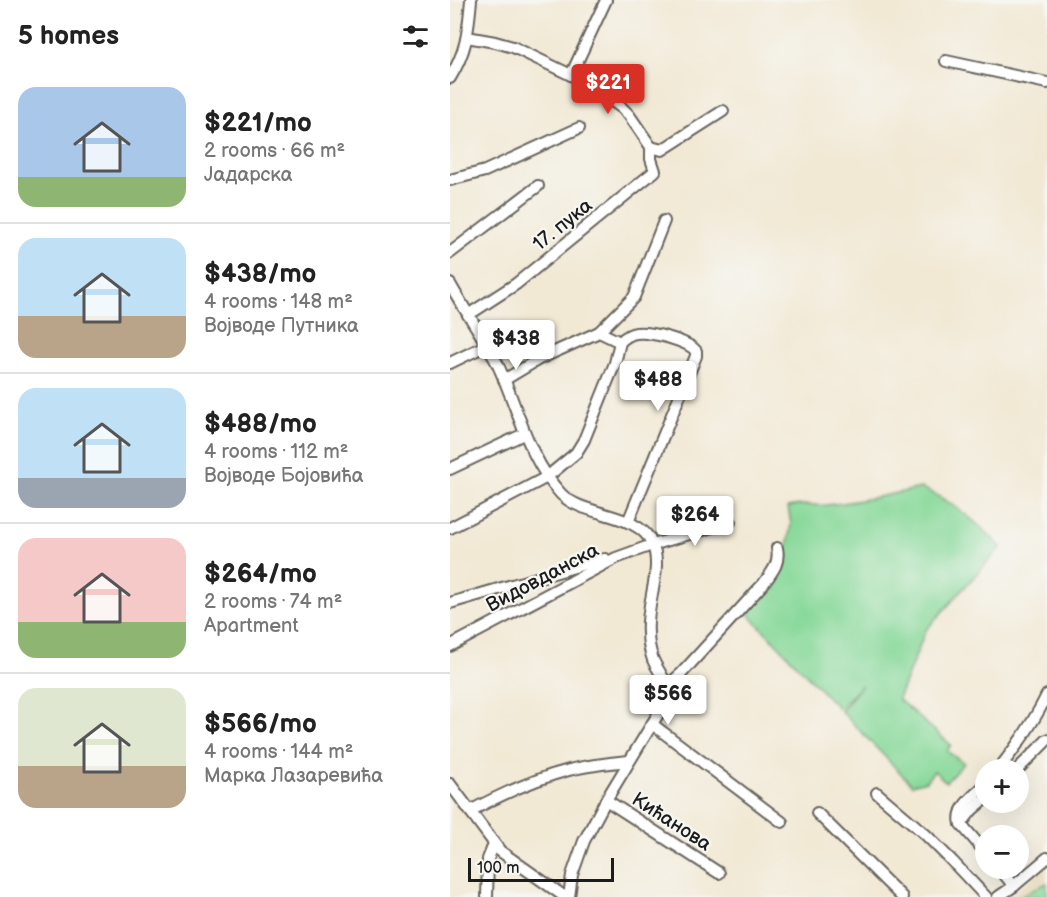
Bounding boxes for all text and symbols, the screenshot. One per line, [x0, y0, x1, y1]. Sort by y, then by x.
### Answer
icon: filters [399, 20, 432, 53]
text: 5 homes [18, 21, 119, 52]
pin: $221 [572, 64, 644, 115]
text: $221 [585, 71, 631, 95]
text: $221/mo [204, 108, 312, 139]
icon: home [66, 111, 138, 183]
text: 2 rooms · 66 m² [204, 139, 345, 163]
text: Јадарска [204, 163, 292, 187]
street label: 17. пука [528, 193, 597, 256]
text: $438/mo [204, 259, 316, 290]
icon: home [66, 262, 138, 334]
text: 4 rooms · 148 m² [204, 290, 353, 314]
text: Војводе Путника [204, 314, 359, 338]
pin: $438 [480, 320, 552, 371]
text: $438 [492, 327, 540, 351]
pin: $488 [622, 361, 694, 412]
text: $488 [634, 368, 683, 392]
text: $488/mo [204, 409, 317, 440]
icon: home [66, 412, 138, 484]
text: 4 rooms · 112 m² [204, 440, 348, 464]
text: Војводе Бојовића [204, 464, 364, 488]
pin: $264 [659, 496, 731, 547]
text: $264 [670, 503, 720, 527]
street label: Видовданска [482, 538, 603, 618]
text: $264/mo [204, 559, 317, 590]
icon: home [66, 562, 138, 634]
text: 2 rooms · 74 m² [204, 590, 342, 614]
text: Apartment [204, 614, 299, 638]
pin: $566 [632, 675, 704, 726]
text: $566 [644, 682, 692, 706]
text: $566/mo [204, 709, 317, 740]
icon: home [66, 712, 138, 784]
text: 4 rooms · 144 m² [204, 740, 353, 764]
map controls [975, 759, 1029, 879]
button: + [975, 759, 1029, 813]
text: Марка Лазаревића [204, 764, 383, 788]
street label: Кићанова [627, 787, 716, 856]
button: − [975, 825, 1029, 879]
scale bar [468, 855, 614, 882]
text: 100 m [477, 859, 520, 878]

